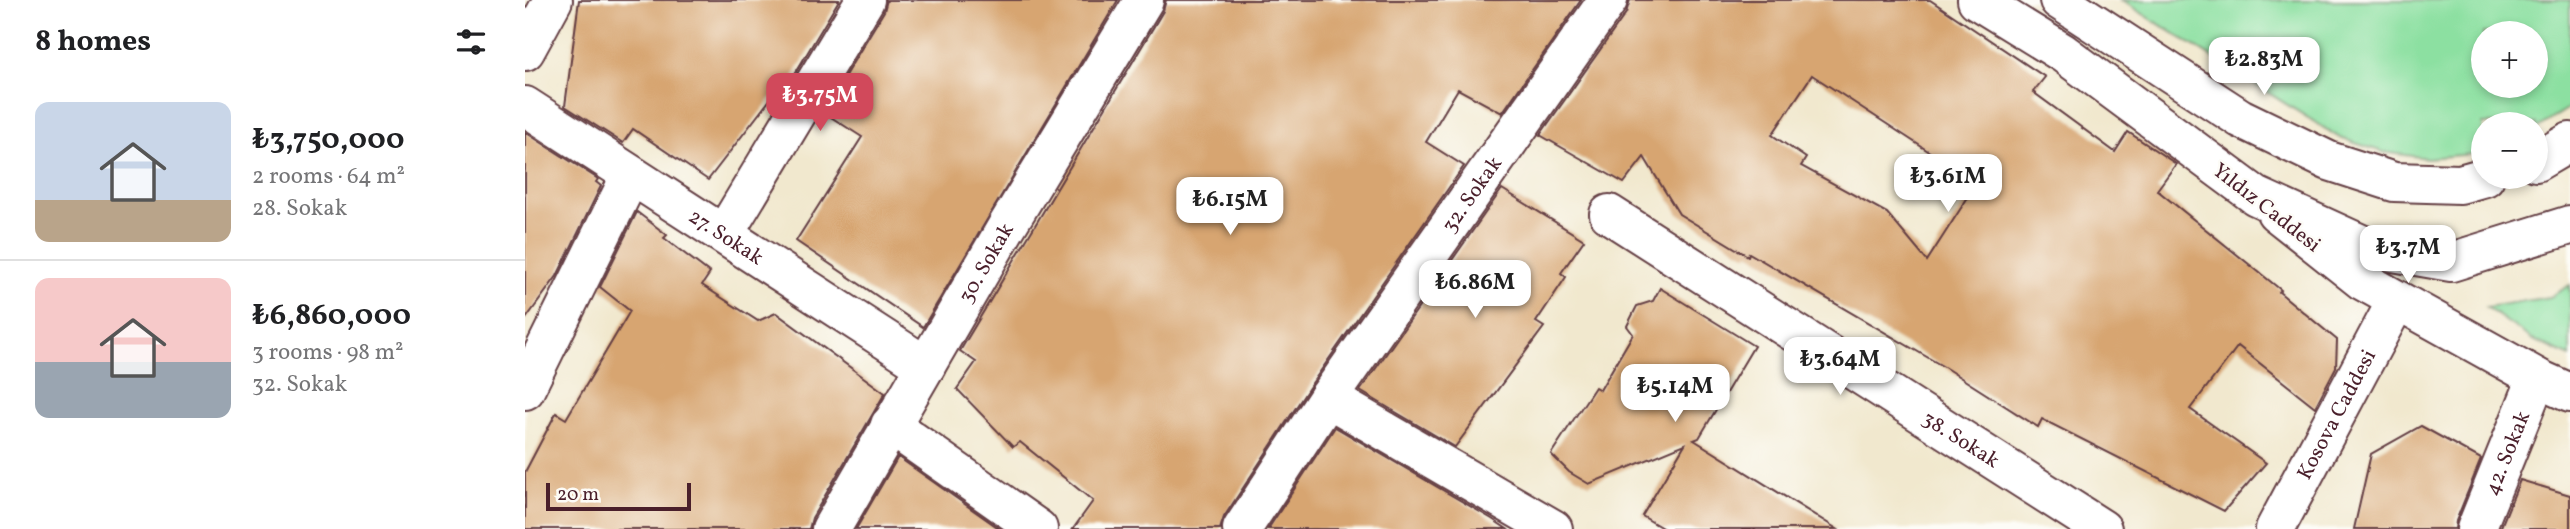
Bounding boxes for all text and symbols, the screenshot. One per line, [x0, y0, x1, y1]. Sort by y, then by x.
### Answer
text: 8 homes [35, 21, 151, 63]
map controls [2471, 21, 2548, 189]
button: + [2471, 21, 2548, 98]
icon: filters [452, 23, 490, 61]
pin: ₺2.83M [2207, 38, 2321, 97]
text: ₺2.83M [2225, 44, 2303, 76]
pin: ₺3.75M [763, 74, 877, 133]
text: ₺3.75M [782, 80, 858, 112]
button: − [2471, 112, 2548, 189]
text: ₺3,750,000 [252, 119, 404, 161]
icon: home [91, 130, 175, 214]
street label: 32. Sokak [1436, 151, 1510, 239]
pin: ₺3.61M [1891, 154, 2005, 214]
street label: Yıldız Caddesi [2206, 157, 2326, 260]
text: 2 rooms · 64 m² [252, 161, 405, 193]
text: ₺3.61M [1910, 161, 1986, 193]
pin: ₺6.15M [1173, 177, 1287, 237]
text: ₺6.15M [1192, 184, 1268, 216]
text: 28. Sokak [252, 193, 347, 225]
street label: 27. Sokak [682, 203, 769, 273]
street label: 30. Sokak [952, 218, 1022, 309]
pin: ₺3.7M [2359, 226, 2457, 285]
text: ₺3.7M [2376, 232, 2440, 264]
pin: ₺6.86M [1418, 260, 1532, 320]
text: ₺6.86M [1435, 267, 1515, 299]
text: ₺6,860,000 [252, 295, 411, 337]
icon: home [91, 306, 175, 390]
text: 3 rooms · 98 m² [252, 337, 404, 369]
pin: ₺3.64M [1783, 338, 1897, 397]
text: ₺3.64M [1800, 344, 1880, 376]
street label: Kosova Caddesi [2291, 345, 2384, 485]
pin: ₺5.14M [1618, 364, 1732, 424]
text: 32. Sokak [252, 369, 347, 401]
text: ₺5.14M [1637, 371, 1713, 403]
street label: 38. Sokak [1916, 405, 2005, 476]
street label: 42. Sokak [2478, 406, 2538, 500]
scale bar [546, 480, 691, 512]
text: 20 m [557, 482, 599, 508]

